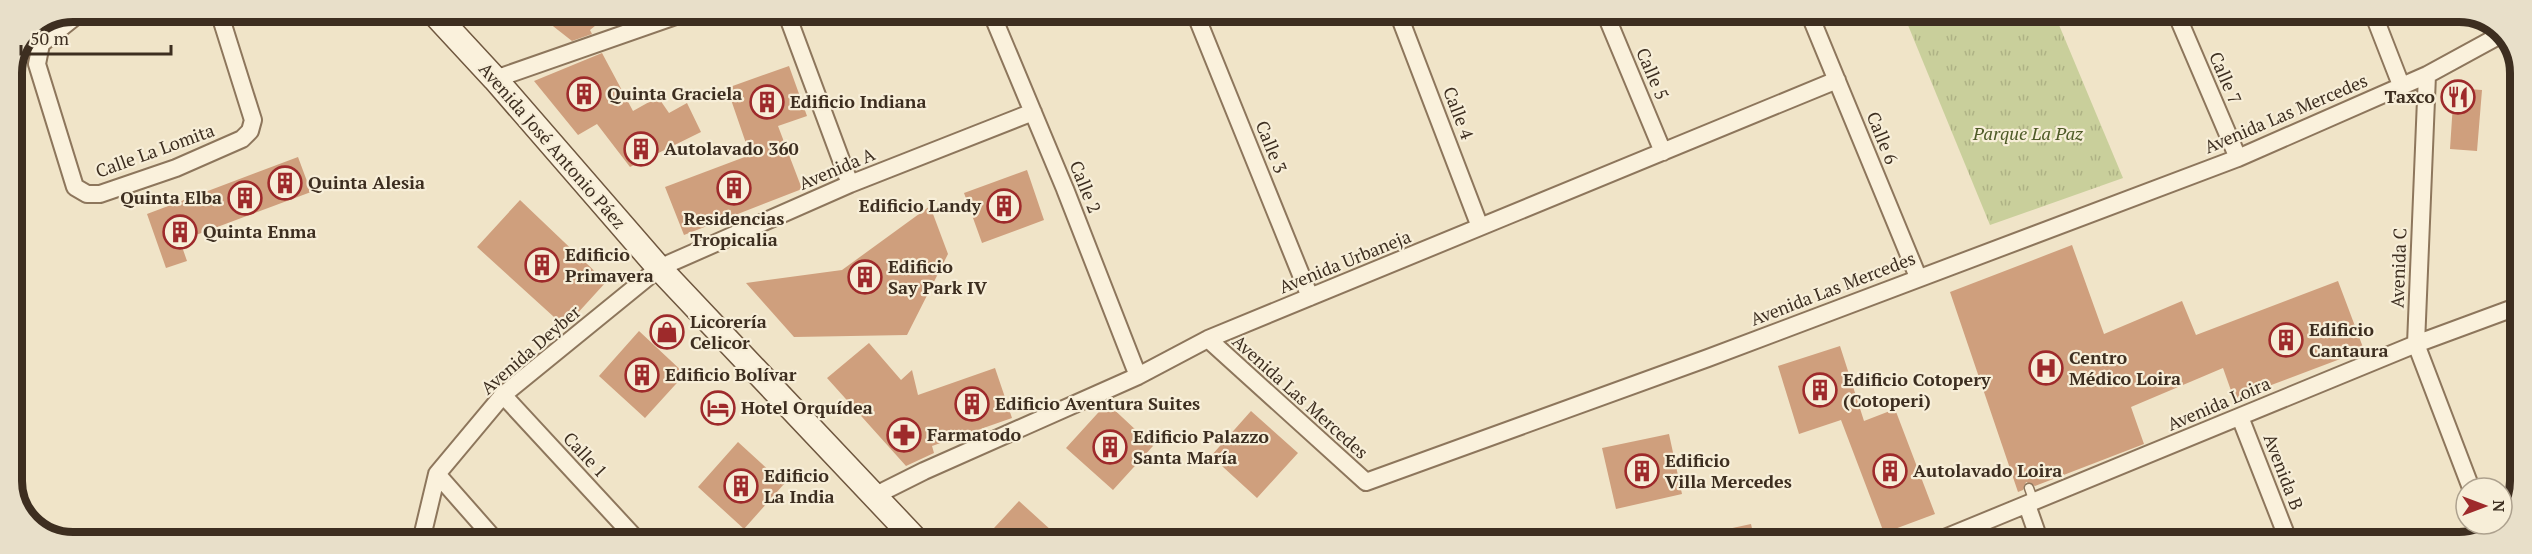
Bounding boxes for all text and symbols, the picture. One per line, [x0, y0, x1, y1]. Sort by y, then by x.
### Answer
scale bar [21, 18, 171, 56]
text: 50 m [30, 26, 70, 50]
street label: Calle 5 [1631, 44, 1675, 103]
street label: Calle 7 [2204, 48, 2248, 107]
street label: Avenida José Antonio Páez [474, 57, 632, 234]
street label: Avenida Las Mercedes [2200, 68, 2371, 158]
building icon: Quinta Graciela [566, 76, 602, 112]
restaurant icon: Taxco [2440, 79, 2476, 115]
place label: Quinta Graciela [607, 81, 742, 105]
street label: Calle 4 [1438, 83, 1480, 143]
building icon: Edificio Indiana [749, 84, 785, 120]
place label: Taxco [2385, 84, 2435, 108]
place label: Edificio Indiana [790, 89, 926, 113]
street label: Calle 6 [1862, 108, 1904, 168]
street label: Calle La Lomita [92, 117, 217, 183]
street label: Calle 3 [1251, 117, 1293, 176]
park label: Parque La Paz [1972, 121, 2084, 145]
building icon: Autolavado 360 [623, 131, 659, 167]
place label: Autolavado 360 [664, 136, 799, 160]
street label: Avenida A [795, 141, 879, 195]
street label: Calle 2 [1065, 157, 1107, 216]
building icon: Quinta Alesia [267, 165, 303, 201]
place label: Quinta Alesia [308, 170, 425, 194]
building icon: Residencias Tropicalia [716, 170, 752, 206]
building icon: Quinta Elba [227, 180, 263, 216]
place label: Quinta Elba [120, 185, 222, 209]
building icon: Edificio Landy [986, 188, 1022, 224]
place label: Edificio Landy [859, 193, 981, 217]
place label: Residencias Tropicalia [684, 206, 784, 251]
building icon: Quinta Enma [162, 214, 198, 250]
place label: Quinta Enma [203, 219, 317, 243]
street label: Avenida Urbaneja [1275, 224, 1414, 298]
street label: Avenida C [2385, 228, 2411, 308]
place label: Edificio Primavera [565, 242, 654, 287]
street label: Avenida Las Mercedes [1747, 245, 1919, 331]
building icon: Edificio Primavera [524, 247, 560, 283]
place label: Edificio Say Park IV [888, 254, 988, 299]
building icon: Edificio Say Park IV [847, 259, 883, 295]
street label: Avenida Deyber [475, 299, 585, 399]
place label: Licorería Celicor [690, 309, 767, 354]
shop icon: Licorería Celicor [649, 314, 685, 350]
place label: Edificio Cantaura [2309, 317, 2389, 362]
building icon: Edificio Cantaura [2268, 322, 2304, 358]
street label: Avenida Las Mercedes [1228, 329, 1374, 464]
place label: Centro Médico Loira [2069, 345, 2181, 390]
hospital icon: Centro Médico Loira [2028, 350, 2064, 386]
building icon: Edificio Bolívar [624, 357, 660, 393]
place label: Edificio Bolívar [665, 362, 797, 386]
place label: Edificio Cotopery (Cotoperi) [1843, 367, 1991, 412]
street label: Avenida Loira [2163, 371, 2274, 436]
building icon: Edificio Cotopery (Cotoperi) [1802, 372, 1838, 408]
building icon: Edificio Aventura Suites [954, 386, 990, 422]
hotel icon: Hotel Orquídea [700, 390, 736, 426]
place label: Edificio Aventura Suites [995, 391, 1200, 415]
place label: Hotel Orquídea [741, 395, 873, 419]
pharmacy icon: Farmatodo [886, 417, 922, 453]
place label: Farmatodo [927, 422, 1021, 446]
place label: Edificio Palazzo Santa María [1133, 424, 1269, 469]
street label: Calle 1 [558, 426, 613, 482]
building icon: Edificio Palazzo Santa María [1092, 429, 1128, 465]
street label: Avenida B [2258, 430, 2309, 513]
place label: Edificio Villa Mercedes [1665, 448, 1792, 493]
building icon: Edificio Villa Mercedes [1624, 453, 1660, 489]
building icon: Autolavado Loira [1872, 453, 1908, 489]
place label: Autolavado Loira [1913, 458, 2062, 482]
place label: Edificio La India [764, 463, 834, 508]
building icon: Edificio La India [723, 468, 759, 504]
north arrow [2454, 476, 2514, 536]
text: N [2488, 500, 2510, 512]

